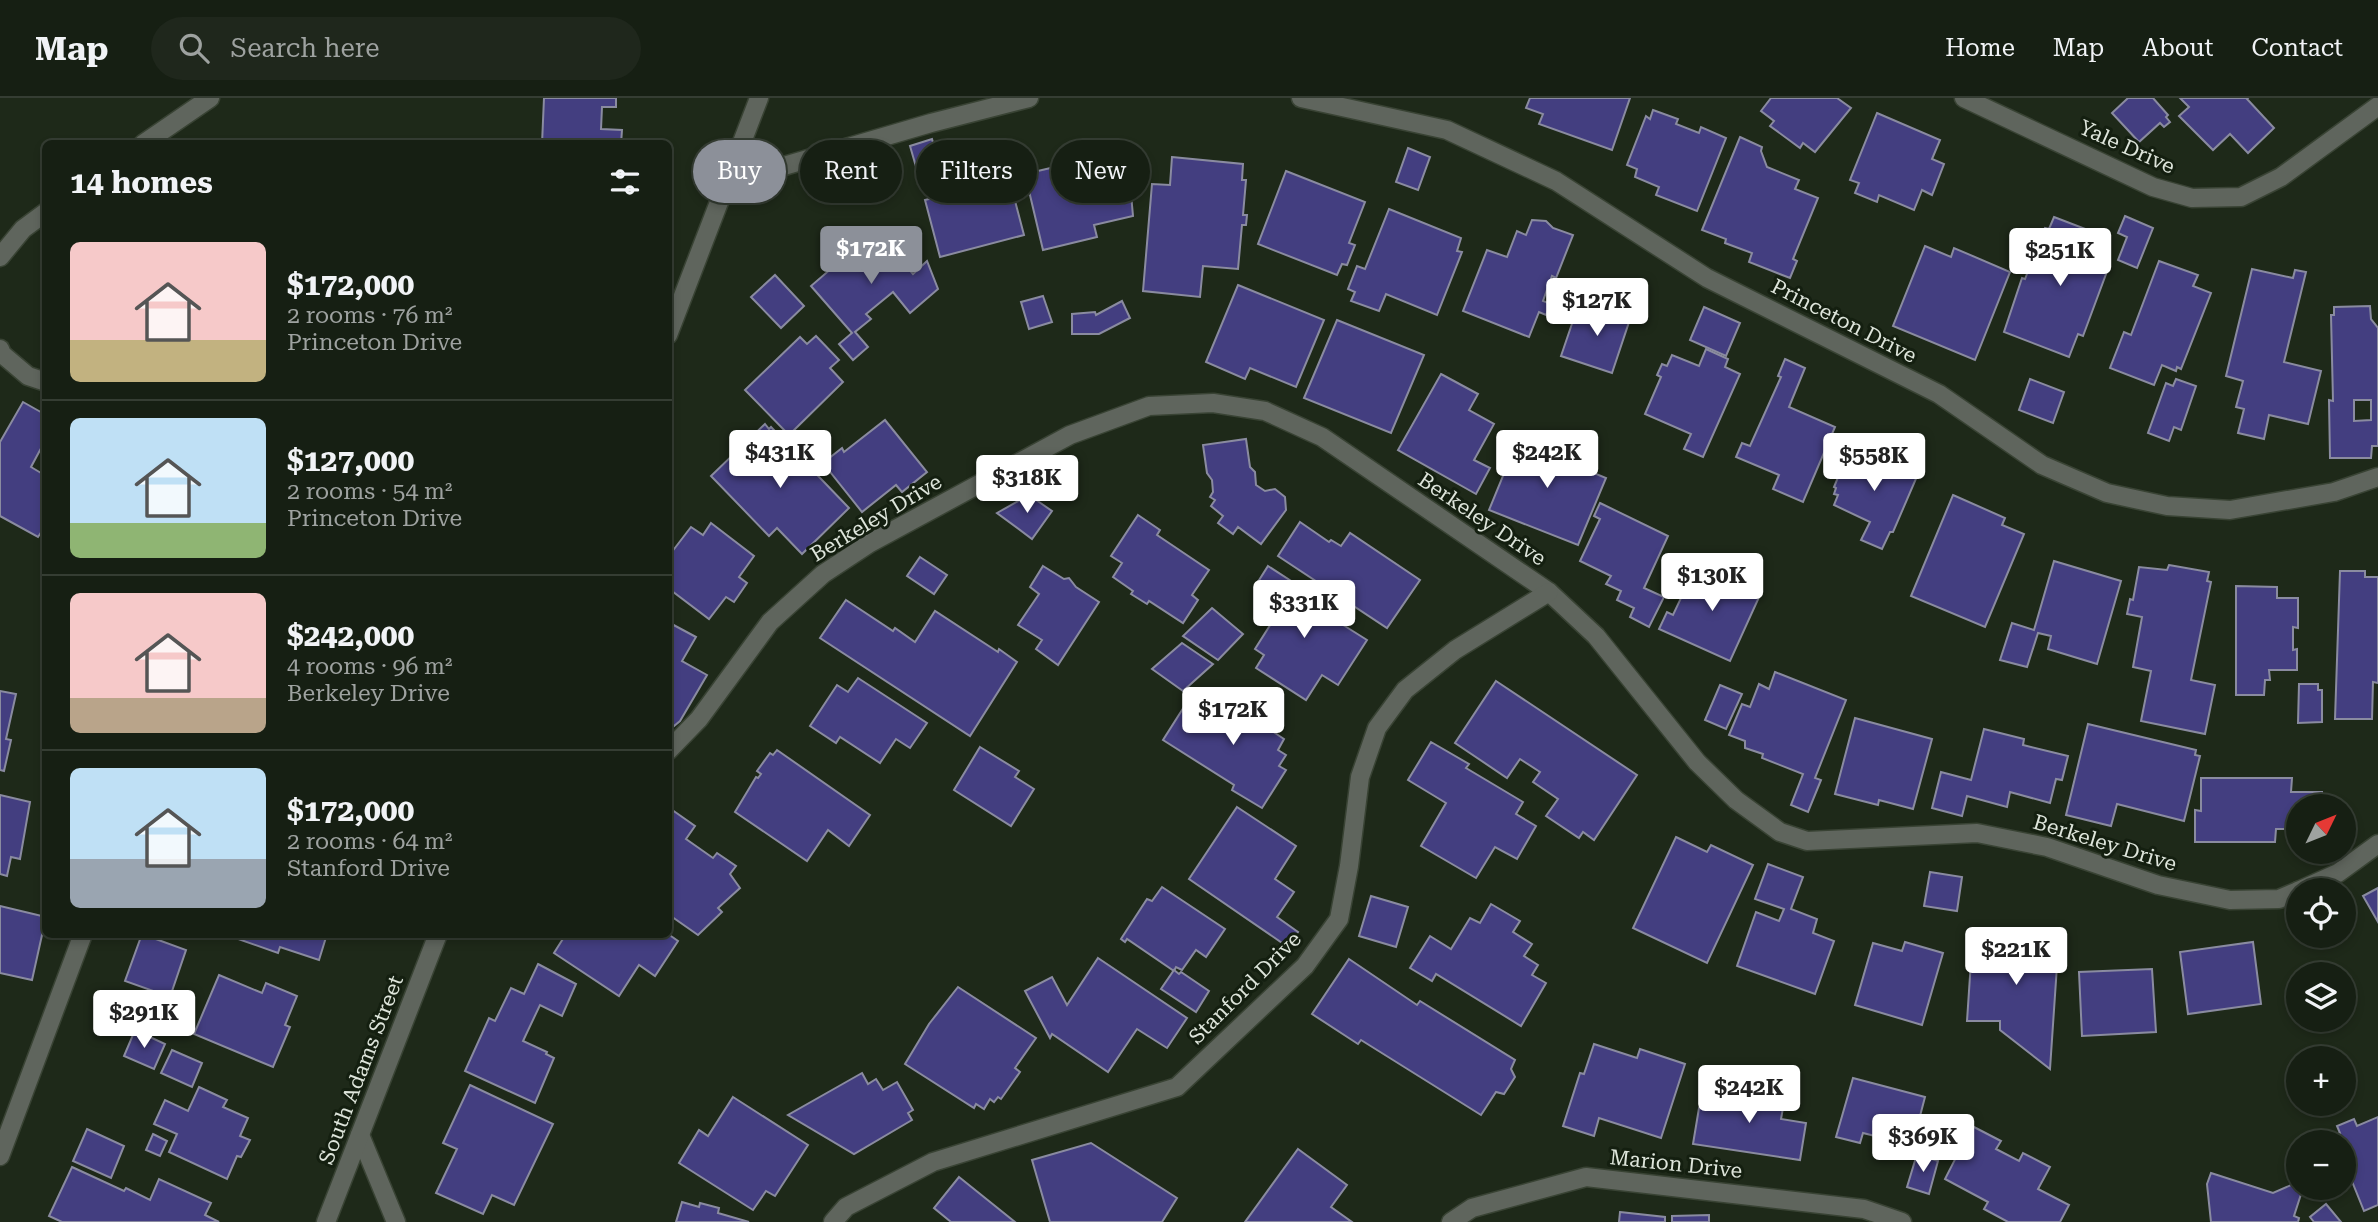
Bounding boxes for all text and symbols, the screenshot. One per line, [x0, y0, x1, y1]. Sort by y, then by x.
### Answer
search box [151, 17, 641, 80]
text: Map [35, 29, 109, 68]
icon: search [175, 29, 213, 67]
text: Search here [231, 33, 380, 63]
text: Home [1945, 34, 2015, 62]
text: Map [2053, 34, 2104, 62]
text: About [2142, 34, 2213, 62]
text: Contact [2251, 34, 2343, 62]
street label: Yale Drive [2075, 115, 2179, 179]
chip: Buy [693, 140, 786, 203]
chip: Rent [800, 140, 902, 203]
chip: Filters [916, 140, 1037, 203]
chip: New [1051, 140, 1150, 203]
icon: filters [606, 163, 644, 201]
text: 14 homes [70, 165, 213, 200]
pin: $172K [822, 226, 920, 286]
pin: $251K [2011, 228, 2109, 288]
text: $172K [836, 235, 906, 262]
text: $251K [2025, 237, 2095, 264]
text: $172,000 [287, 267, 414, 302]
icon: home [126, 270, 210, 354]
street label: Princeton Drive [1767, 274, 1921, 368]
pin: $127K [1548, 278, 1646, 338]
text: $127K [1562, 287, 1632, 314]
text: 2 rooms · 76 m² [287, 302, 453, 329]
text: Princeton Drive [287, 329, 462, 356]
pin: $431K [731, 430, 829, 490]
pin: $242K [1498, 430, 1596, 490]
pin: $558K [1825, 434, 1923, 493]
text: $431K [745, 439, 815, 466]
text: $242K [1512, 439, 1582, 466]
text: $558K [1839, 442, 1909, 469]
text: $127,000 [287, 443, 414, 478]
icon: home [126, 446, 210, 530]
pin: $318K [978, 456, 1076, 515]
text: $318K [992, 464, 1062, 491]
street label: Berkeley Drive [1414, 467, 1550, 571]
street label: Berkeley Drive [806, 469, 946, 567]
text: 2 rooms · 54 m² [287, 478, 453, 505]
text: Princeton Drive [287, 505, 462, 532]
pin: $130K [1663, 554, 1761, 613]
text: $130K [1677, 562, 1747, 589]
pin: $331K [1255, 580, 1353, 640]
text: $331K [1269, 589, 1339, 616]
text: $242,000 [287, 618, 414, 653]
icon: home [126, 621, 210, 705]
text: 4 rooms · 96 m² [287, 653, 453, 680]
text: Berkeley Drive [287, 680, 450, 707]
pin: $172K [1184, 688, 1282, 747]
text: $172K [1198, 696, 1268, 723]
text: $172,000 [287, 793, 414, 828]
north arrow [2286, 794, 2356, 864]
map controls [2286, 794, 2356, 1200]
icon: home [126, 796, 210, 880]
street label: Berkeley Drive [2030, 810, 2180, 876]
text: 2 rooms · 64 m² [287, 828, 453, 855]
text: Stanford Drive [287, 855, 450, 882]
button: locate [2286, 878, 2356, 948]
street label: Stanford Drive [1184, 927, 1306, 1049]
pin: $221K [1967, 928, 2065, 987]
text: $221K [1981, 936, 2051, 963]
button: layers [2286, 962, 2356, 1032]
street label: South Adams Street [314, 972, 408, 1168]
pin: $291K [95, 990, 193, 1050]
text: $291K [109, 999, 179, 1026]
button: + [2286, 1046, 2356, 1116]
pin: $242K [1700, 1066, 1798, 1125]
text: $242K [1714, 1074, 1784, 1101]
pin: $369K [1874, 1114, 1972, 1174]
text: $369K [1888, 1123, 1958, 1150]
button: − [2286, 1130, 2356, 1200]
street label: Marion Drive [1609, 1145, 1743, 1183]

